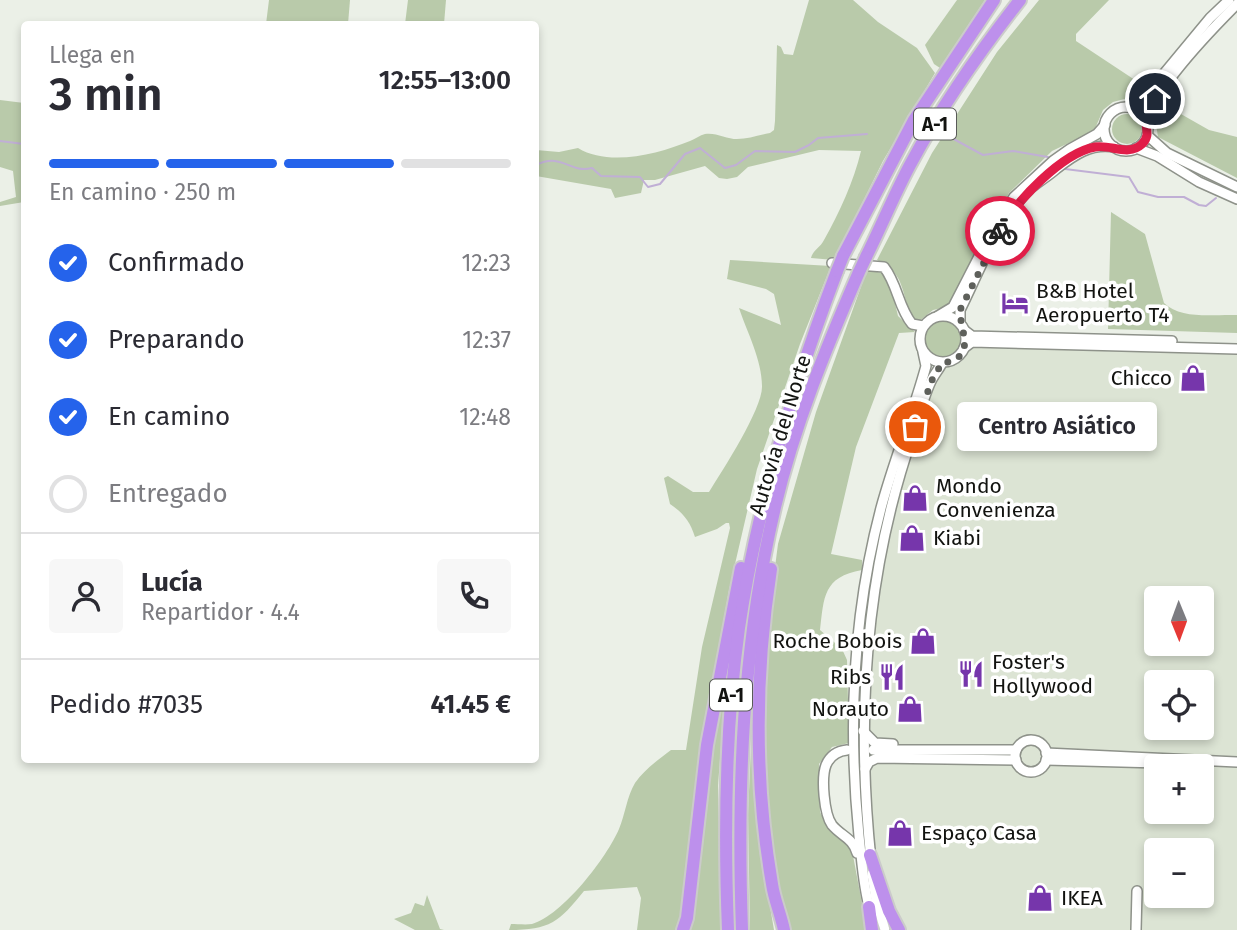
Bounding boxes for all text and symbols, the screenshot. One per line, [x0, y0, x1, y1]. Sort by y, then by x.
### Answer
text: Llega en [49, 41, 135, 69]
text: 12:55–13:00 [379, 65, 511, 96]
text: 3 min [49, 67, 163, 122]
pin [1125, 69, 1185, 129]
icon: home [1136, 80, 1174, 118]
road number: A-1 [914, 108, 956, 140]
text: En camino · 250 m [49, 178, 236, 206]
courier [965, 196, 1035, 266]
icon: bike [981, 212, 1019, 250]
icon: check [49, 244, 87, 282]
text: Confirmado [108, 247, 245, 278]
text: 12:23 [461, 249, 511, 277]
place label: B&B Hotel Aeropuerto T4 [1036, 278, 1170, 328]
hotel icon: B&B Hotel Aeropuerto T4 [1000, 288, 1030, 318]
icon: check [49, 321, 87, 359]
text: Preparando [108, 324, 245, 355]
text: 12:37 [462, 326, 511, 354]
street label: Autovía del Norte [743, 352, 817, 518]
shop icon: Chicco [1178, 363, 1208, 393]
place label: Chicco [1111, 365, 1172, 391]
pin [885, 397, 945, 457]
icon: check [49, 398, 87, 436]
text: En camino [108, 401, 230, 432]
callout: Centro Asiático [957, 402, 1156, 452]
text: 12:48 [459, 403, 511, 431]
icon: bag [896, 408, 934, 446]
text: Centro Asiático [978, 412, 1136, 440]
place label: Mondo Convenienza [936, 473, 1056, 523]
text: Entregado [108, 478, 228, 509]
shop icon: Mondo Convenienza [900, 483, 930, 513]
shop icon: Kiabi [897, 523, 927, 553]
place label: Kiabi [933, 525, 981, 551]
button: person [49, 559, 123, 633]
button: phone [437, 559, 511, 633]
text: Lucía [141, 567, 203, 598]
north arrow [1144, 586, 1214, 656]
map controls [1144, 586, 1214, 908]
text: Repartidor · 4.4 [141, 598, 300, 626]
shop icon: Roche Bobois [908, 626, 938, 656]
place label: Roche Bobois [772, 628, 902, 654]
place label: Foster's Hollywood [992, 649, 1093, 699]
restaurant icon: Foster's Hollywood [956, 659, 986, 689]
restaurant icon: Ribs [877, 662, 907, 692]
place label: Ribs [830, 664, 871, 690]
button: locate [1144, 670, 1214, 740]
road number: A-1 [710, 680, 752, 710]
text: Pedido #7035 [49, 689, 203, 720]
text: 41.45 € [431, 689, 511, 720]
shop icon: Norauto [895, 694, 925, 724]
place label: Norauto [812, 696, 889, 722]
button: + [1144, 754, 1214, 824]
shop icon: Espaço Casa [885, 818, 915, 848]
place label: Espaço Casa [921, 820, 1037, 846]
button: − [1144, 838, 1214, 908]
shop icon: IKEA [1025, 883, 1055, 913]
place label: IKEA [1061, 885, 1103, 911]

